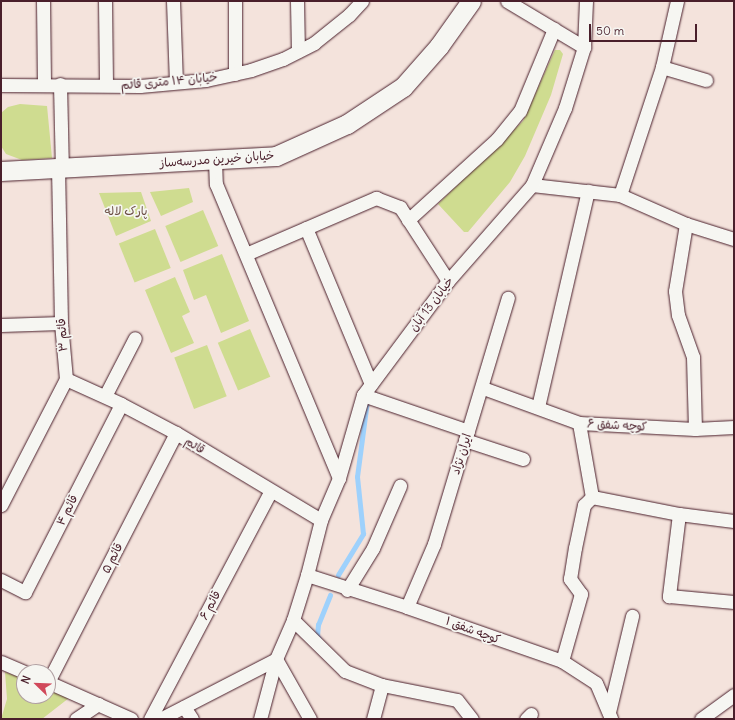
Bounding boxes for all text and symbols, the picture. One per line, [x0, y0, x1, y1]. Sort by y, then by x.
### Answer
scale bar [591, 16, 699, 42]
text: 50 m [596, 23, 624, 38]
street label: خیابان ۱۴ متری قائم [120, 70, 218, 92]
street label: خیابان خیرین مدرسه‌ساز [159, 148, 275, 170]
park label: پارک لاله [105, 204, 147, 218]
street label: خیابان 13 آبان [406, 274, 456, 334]
street label: قائم ۳ [54, 318, 70, 352]
street label: کوچه شفق ۶ [587, 416, 647, 434]
street label: ایران نژاد [448, 432, 474, 476]
street label: قائم [182, 433, 208, 457]
street label: قائم ۴ [53, 492, 81, 528]
street label: قائم ۵ [98, 540, 126, 576]
street label: قائم ۶ [196, 588, 224, 622]
street label: کوچه شفق ۱ [444, 613, 502, 647]
north arrow [16, 664, 56, 704]
text: N [18, 673, 34, 686]

